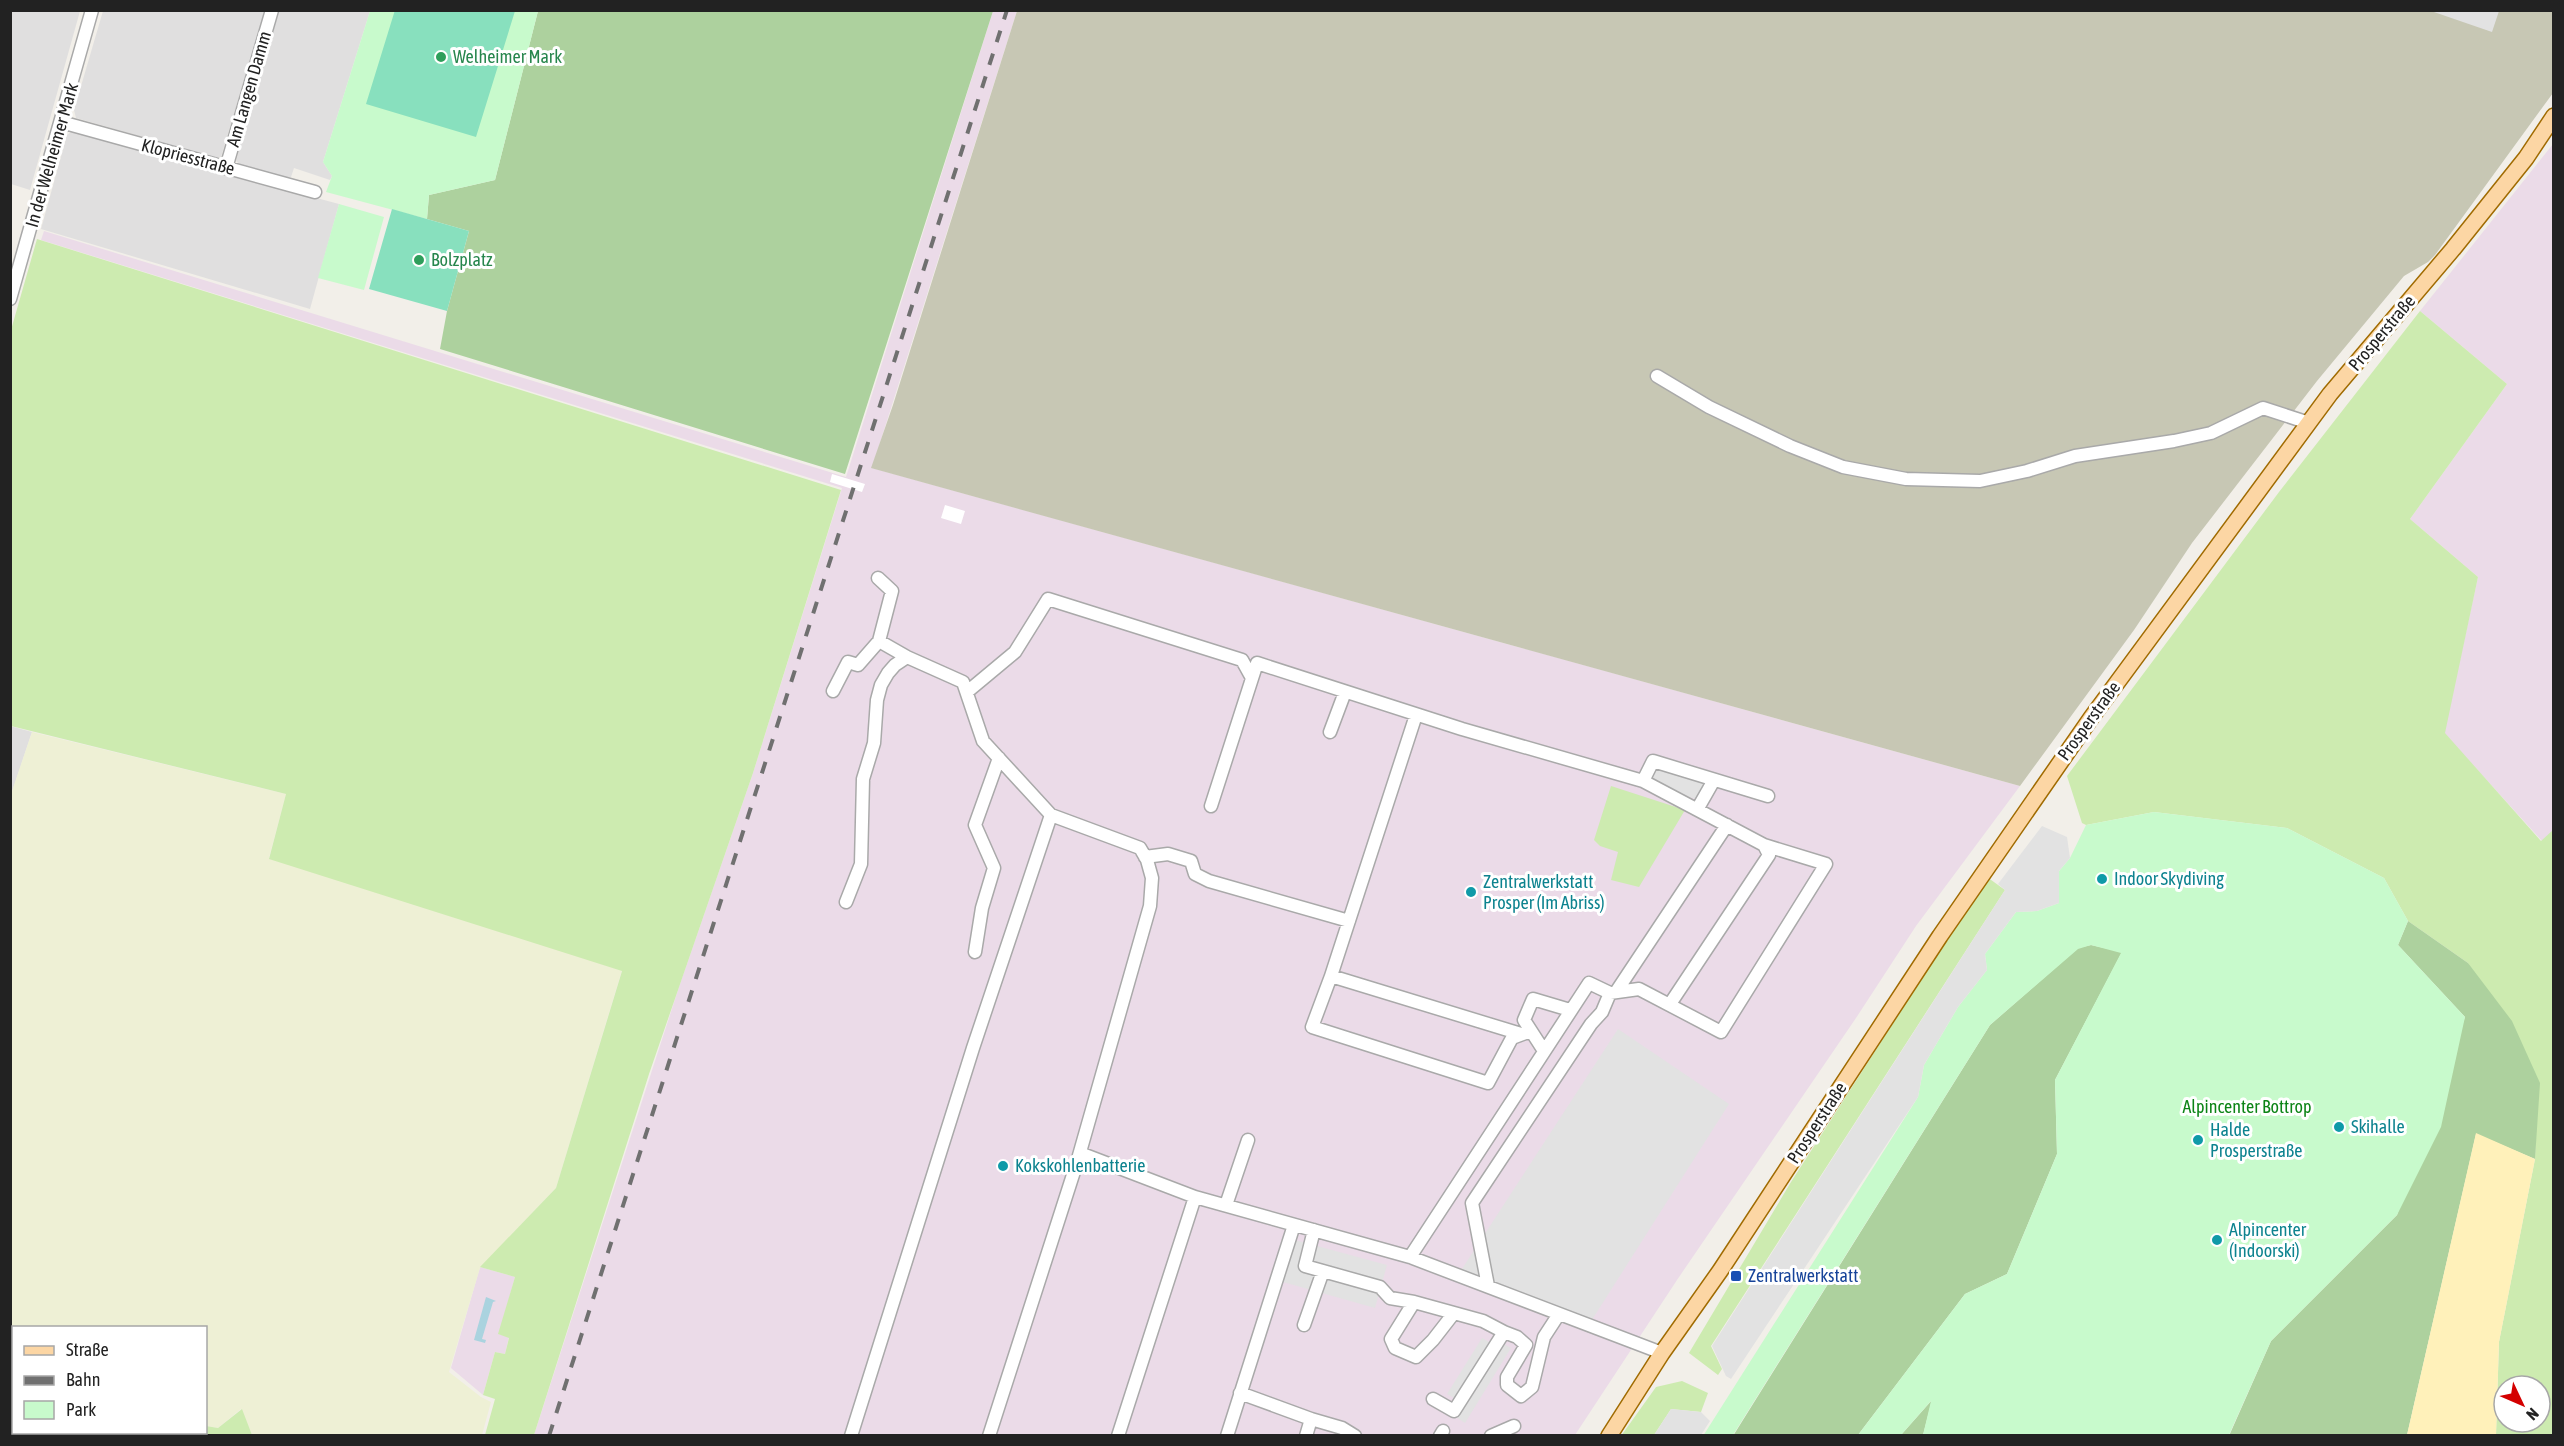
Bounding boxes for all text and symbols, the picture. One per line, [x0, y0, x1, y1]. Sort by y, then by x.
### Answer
street label: Am Langen Damm [222, 29, 275, 149]
place label: Welheimer Mark [453, 46, 562, 67]
marker: Welheimer Mark [434, 50, 448, 64]
street label: In der Welheimer Mark [21, 80, 82, 230]
street label: Klopriesstraße [139, 134, 237, 179]
place label: Bolzplatz [431, 249, 493, 270]
marker: Bolzplatz [412, 253, 426, 267]
street label: Prosperstraße [2344, 291, 2419, 375]
street label: Prosperstraße [2053, 677, 2124, 764]
place label: Indoor Skydiving [2114, 868, 2224, 889]
place label: Zentralwerkstatt Prosper (Im Abriss) [1483, 871, 1605, 913]
marker: Indoor Skydiving [2095, 872, 2109, 886]
marker: Zentralwerkstatt Prosper (Im Abriss) [1464, 885, 1478, 899]
street label: Prosperstraße [1783, 1078, 1851, 1167]
park label: Alpincenter Bottrop [2182, 1096, 2312, 1117]
place label: Skihalle [2351, 1116, 2405, 1137]
place label: Halde Prosperstraße [2210, 1119, 2302, 1161]
marker: Skihalle [2332, 1120, 2346, 1134]
marker: Halde Prosperstraße [2191, 1133, 2205, 1147]
place label: Kokskohlenbatterie [1015, 1155, 1145, 1176]
marker: Kokskohlenbatterie [996, 1159, 1010, 1173]
place label: Alpincenter (Indoorski) [2229, 1219, 2307, 1261]
marker: Alpincenter (Indoorski) [2210, 1233, 2224, 1247]
place label: Zentralwerkstatt [1748, 1265, 1858, 1286]
marker: Zentralwerkstatt [1729, 1269, 1743, 1283]
legend [12, 1326, 207, 1434]
text: Straße [66, 1339, 109, 1360]
text: Bahn [66, 1369, 100, 1390]
north arrow [2492, 1374, 2552, 1434]
text: Park [66, 1399, 96, 1420]
text: N [2523, 1405, 2543, 1424]

